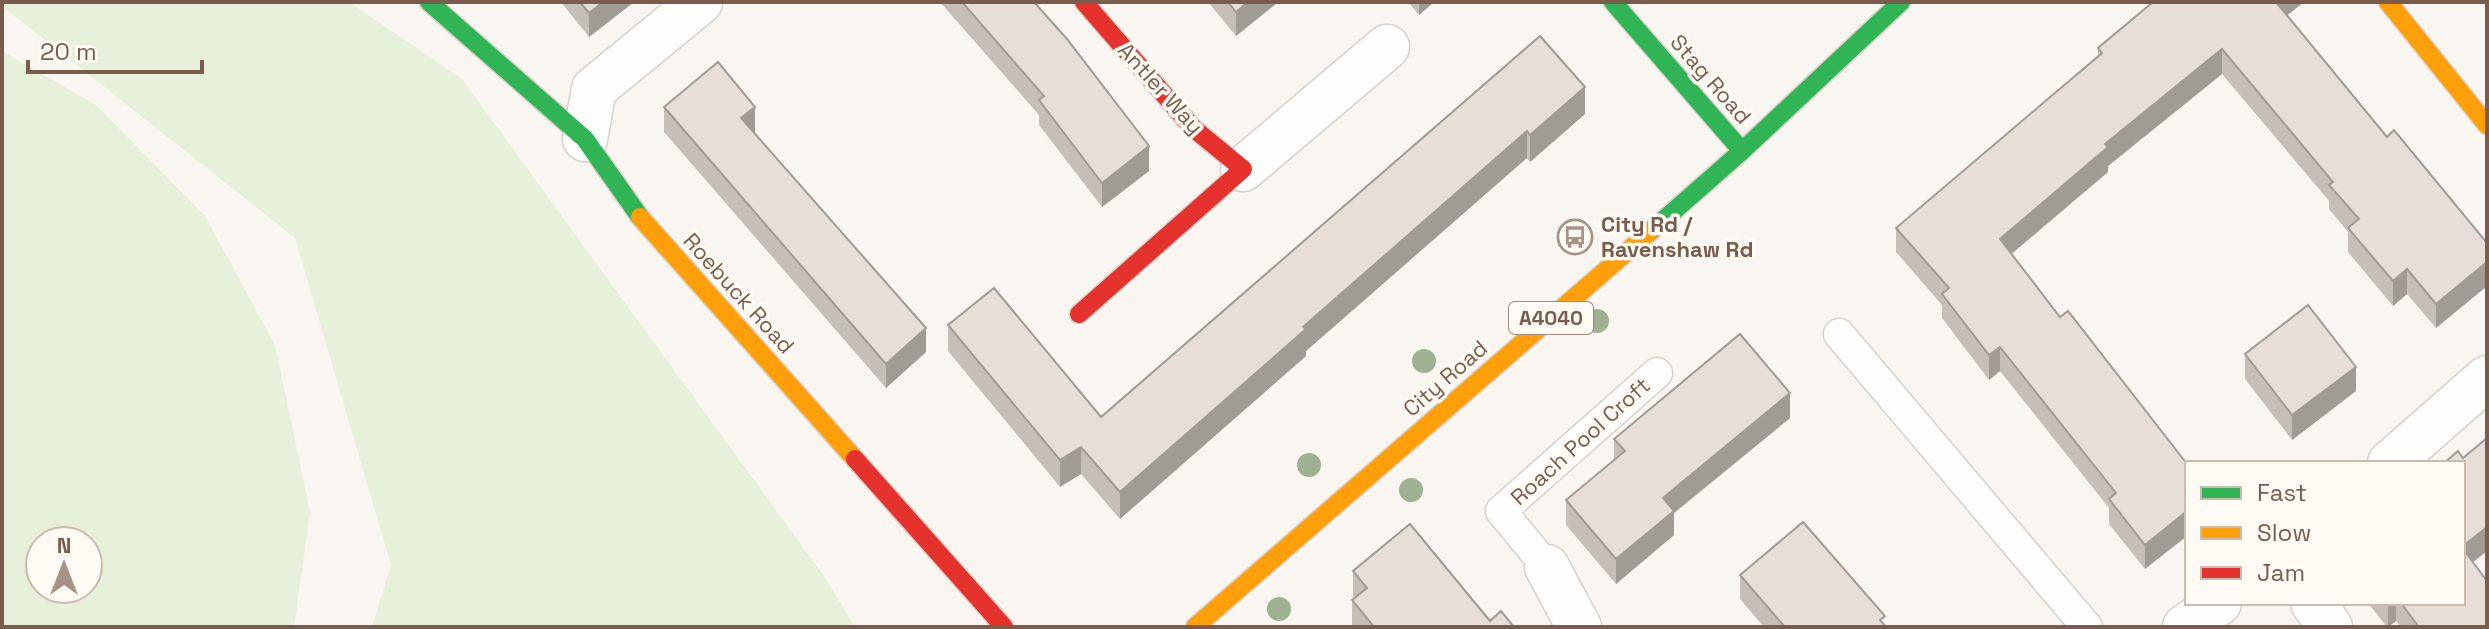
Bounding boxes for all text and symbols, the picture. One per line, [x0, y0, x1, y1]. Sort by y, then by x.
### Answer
scale bar [28, 24, 202, 74]
street label: Stag Road [1664, 28, 1758, 130]
text: 20 m [40, 36, 97, 67]
street label: Antler Way [1112, 36, 1210, 140]
place label: City Rd / Ravenshaw Rd [1601, 210, 1754, 263]
bus stop icon: City Rd / Ravenshaw Rd [1556, 218, 1594, 256]
street label: Roebuck Road [677, 227, 801, 359]
road number: A4040 [1509, 302, 1593, 334]
street label: City Road [1397, 334, 1493, 422]
street label: Roach Pool Croft [1505, 371, 1655, 511]
legend [2185, 461, 2465, 605]
text: Fast [2257, 477, 2307, 508]
text: Slow [2257, 517, 2311, 548]
north arrow [24, 525, 104, 605]
text: N [57, 531, 71, 559]
text: Jam [2257, 557, 2305, 588]

